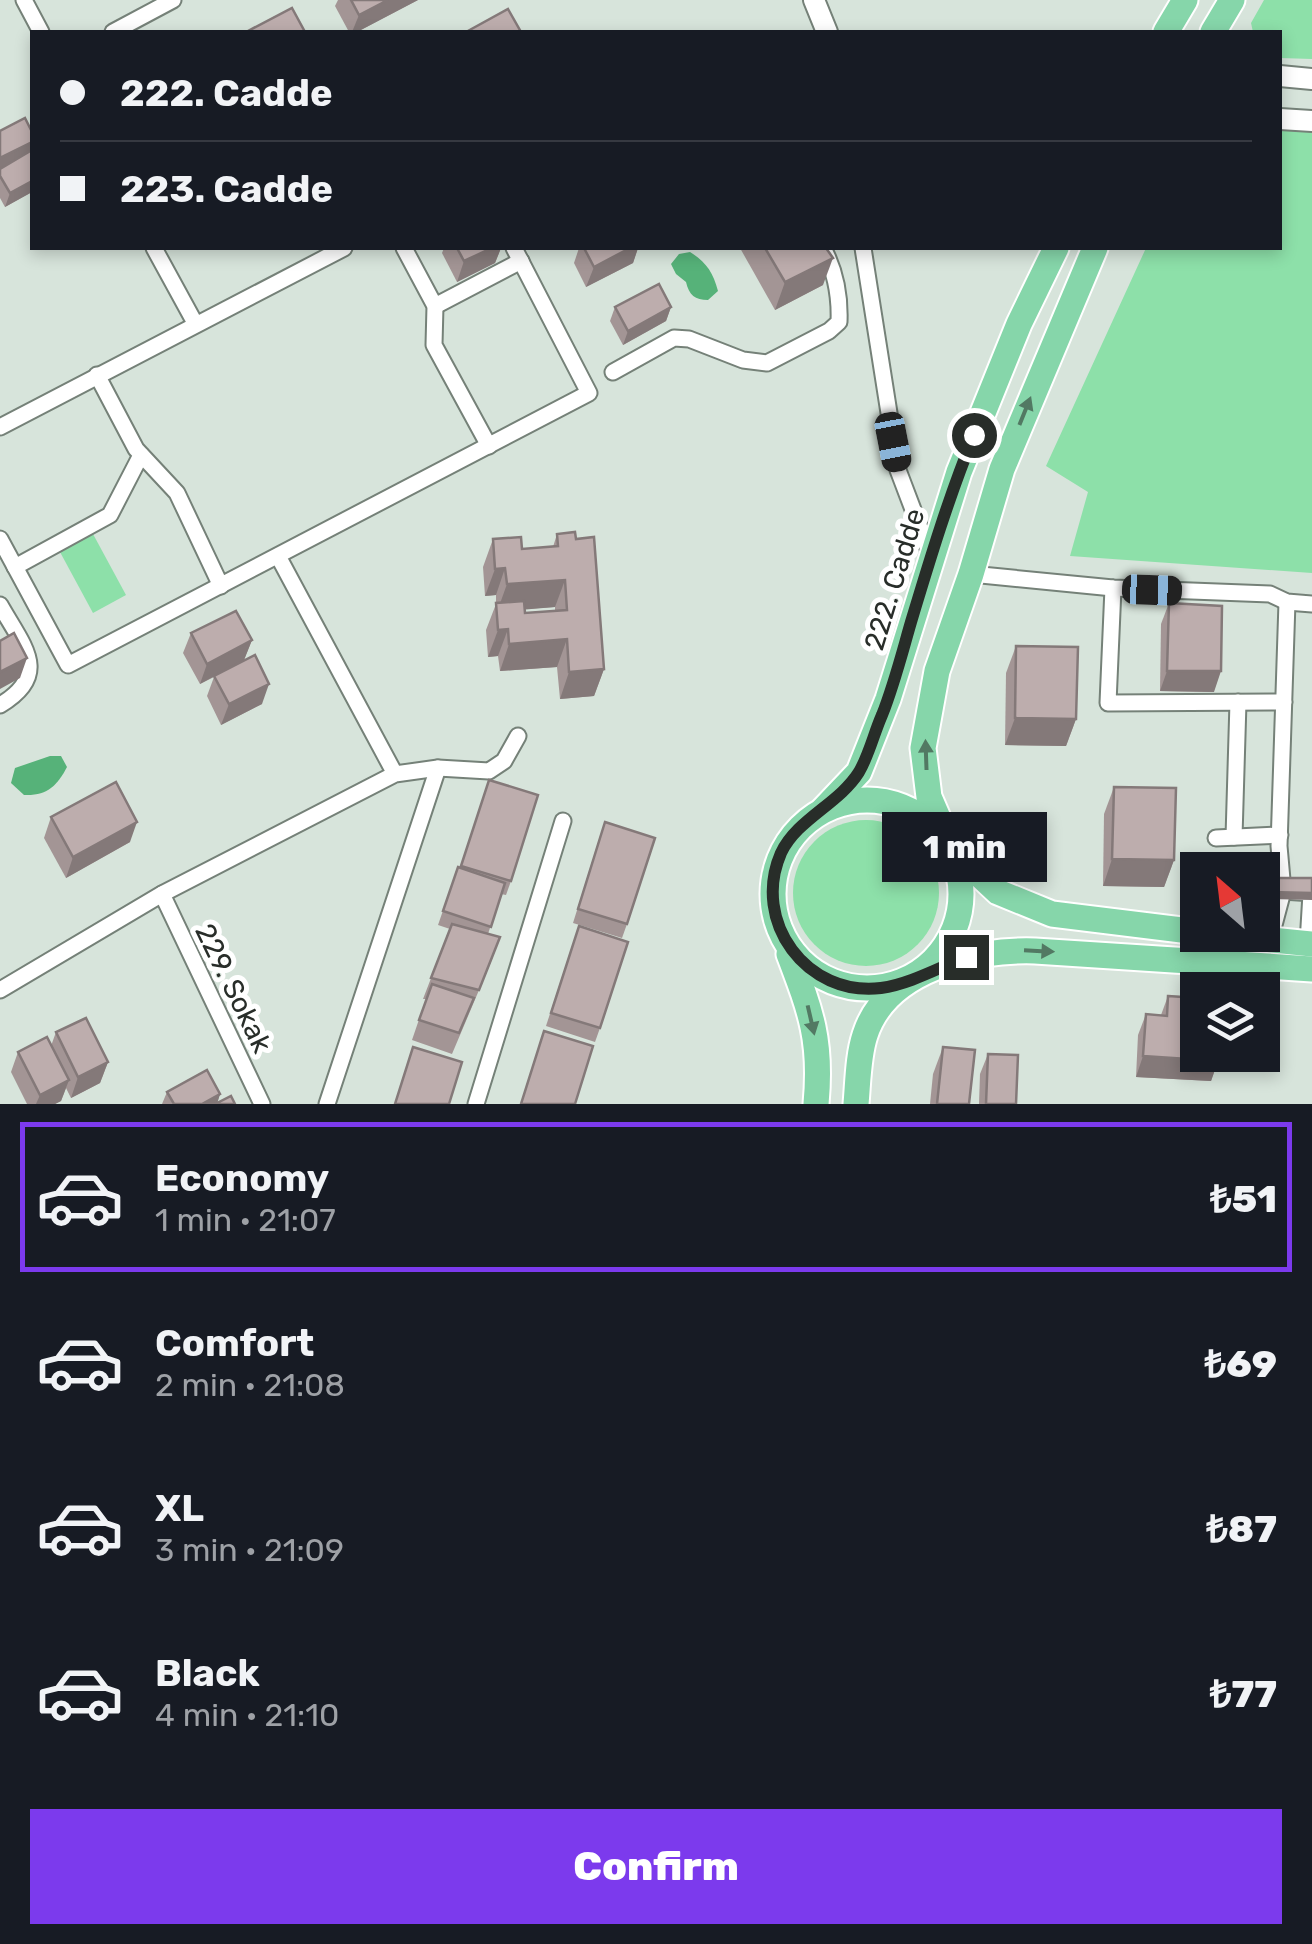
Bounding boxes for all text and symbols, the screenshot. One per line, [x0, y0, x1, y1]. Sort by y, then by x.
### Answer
text: 222. Cadde [120, 70, 333, 116]
text: 223. Cadde [120, 166, 333, 212]
one-way arrow [1017, 396, 1033, 426]
car [873, 410, 913, 474]
route start [952, 413, 997, 458]
street label: 222. Cadde [857, 504, 932, 654]
car [1121, 574, 1183, 606]
one-way arrow [917, 739, 933, 771]
callout: 1 min [884, 812, 1048, 882]
text: 1 min [923, 828, 1006, 866]
north arrow [1180, 852, 1280, 952]
map controls [1180, 852, 1280, 1072]
street label: 229. Sokak [188, 918, 279, 1058]
route end [944, 935, 989, 980]
one-way arrow [1024, 943, 1056, 959]
button: layers [1180, 972, 1280, 1072]
one-way arrow [804, 1005, 820, 1036]
icon: car [35, 1152, 125, 1242]
text: Economy [155, 1155, 329, 1201]
text: ₺51 [1210, 1176, 1277, 1222]
text: 1 min · 21:07 [155, 1201, 336, 1239]
icon: car [35, 1317, 125, 1407]
text: Comfort [155, 1320, 314, 1366]
text: ₺69 [1205, 1341, 1277, 1387]
text: 2 min · 21:08 [155, 1366, 345, 1404]
icon: car [35, 1482, 125, 1572]
text: XL [155, 1485, 204, 1531]
text: ₺87 [1206, 1506, 1277, 1552]
text: 3 min · 21:09 [155, 1531, 344, 1569]
icon: car [35, 1647, 125, 1737]
text: Black [155, 1650, 260, 1696]
text: ₺77 [1210, 1671, 1277, 1717]
text: 4 min · 21:10 [155, 1696, 339, 1734]
button: Confirm [30, 1809, 1282, 1924]

